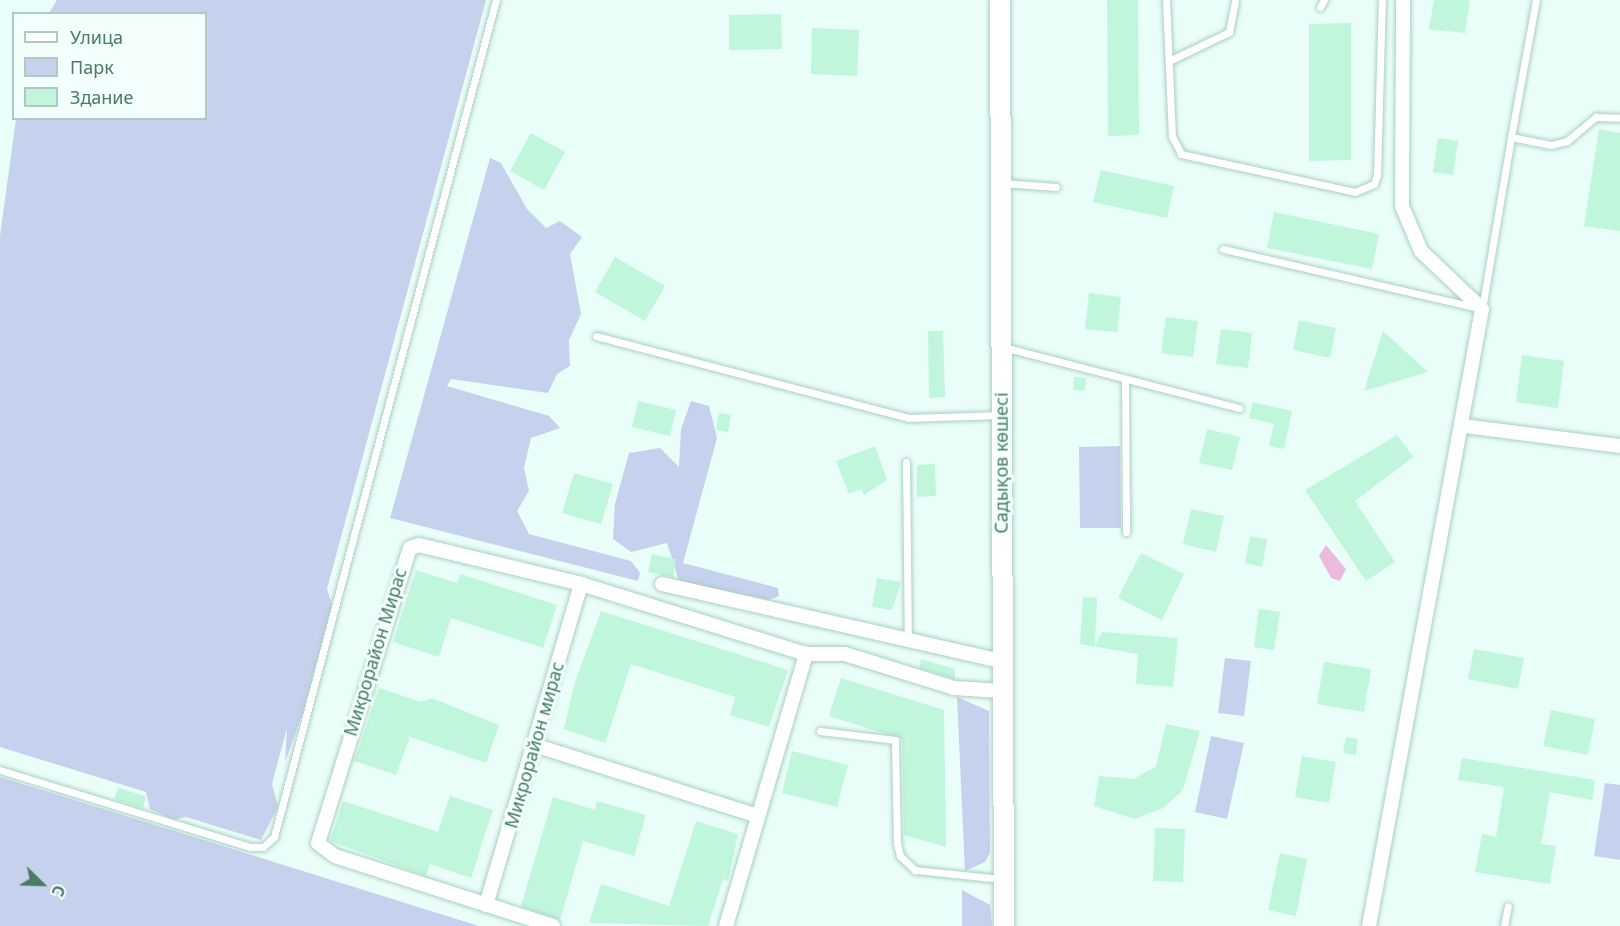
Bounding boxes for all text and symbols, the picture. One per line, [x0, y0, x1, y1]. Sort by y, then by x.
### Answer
legend [12, 12, 207, 120]
text: Улица [70, 25, 123, 49]
text: Парк [70, 55, 114, 79]
text: Здание [70, 85, 133, 109]
street label: Садықов көшесі [990, 392, 1012, 534]
street label: Микрорайон Мирас [339, 565, 411, 739]
street label: Микрорайон мирас [500, 659, 568, 831]
north arrow [12, 854, 72, 914]
text: С [46, 882, 71, 900]

